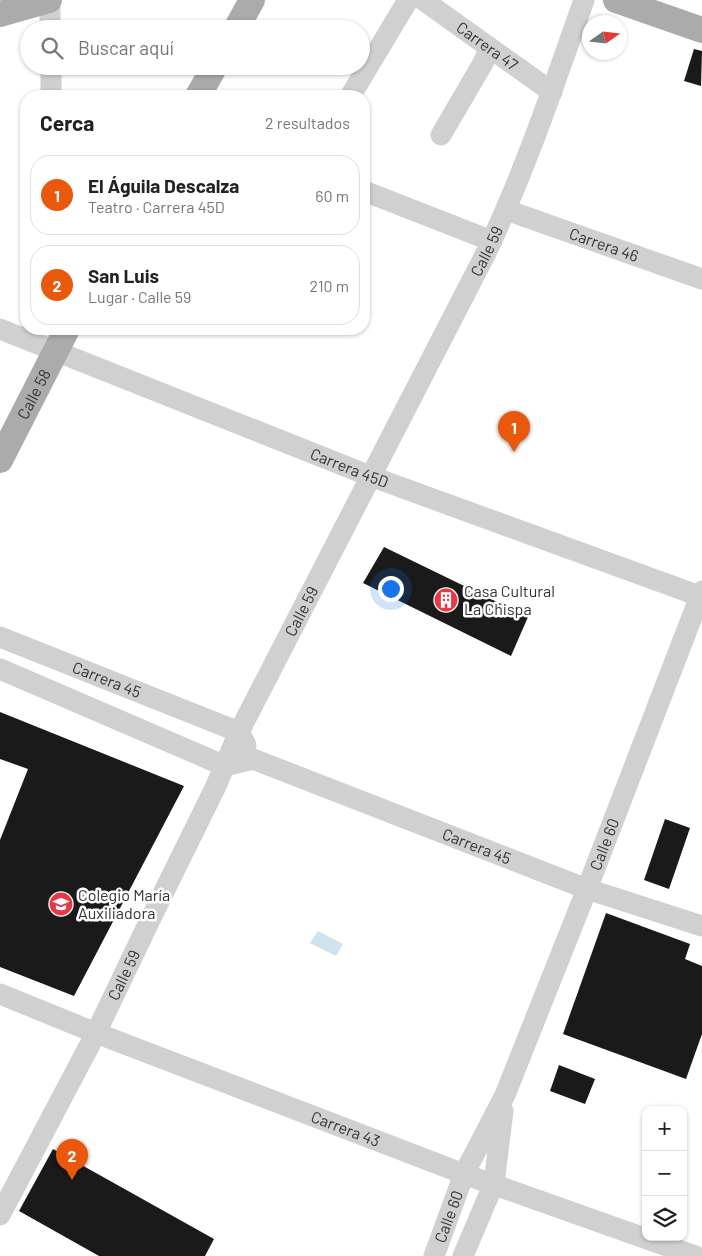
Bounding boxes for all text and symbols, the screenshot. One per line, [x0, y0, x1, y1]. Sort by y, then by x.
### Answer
north arrow [582, 15, 627, 60]
street label: Carrera 47 [453, 17, 522, 74]
search box [20, 20, 370, 75]
icon: search [38, 34, 66, 62]
text: Buscar aquí [78, 36, 174, 59]
text: Cerca [40, 110, 94, 135]
text: 2 resultados [265, 113, 350, 132]
text: El Águila Descalza [88, 174, 239, 197]
text: 1 [54, 186, 60, 205]
text: 60 m [315, 186, 349, 205]
text: Teatro · Carrera 45D [88, 197, 225, 216]
street label: Calle 59 [466, 223, 506, 279]
street label: Carrera 46 [567, 223, 641, 265]
text: San Luis [88, 264, 159, 287]
text: 2 [53, 276, 61, 295]
text: 210 m [310, 276, 349, 295]
text: Lugar · Calle 59 [88, 287, 191, 306]
street label: Calle 58 [13, 366, 54, 422]
pin: 1 [498, 411, 530, 452]
street label: Carrera 45D [308, 443, 391, 491]
your location [378, 576, 404, 602]
place label: Casa Cultural La Chispa [464, 581, 555, 618]
street label: Calle 59 [280, 583, 322, 639]
building icon: Casa Cultural La Chispa [433, 587, 459, 613]
street label: Carrera 45 [70, 657, 144, 701]
street label: Calle 60 [585, 815, 622, 873]
street label: Carrera 45 [440, 824, 514, 868]
place label: Colegio María Auxiliadora [78, 885, 170, 922]
school or university icon: Colegio María Auxiliadora [48, 891, 74, 917]
street label: Calle 59 [103, 947, 143, 1003]
street label: Carrera 43 [309, 1106, 383, 1150]
map controls [642, 1106, 687, 1241]
button: + [642, 1106, 687, 1151]
pin: 2 [56, 1139, 88, 1180]
button: − [642, 1151, 687, 1196]
street label: Calle 60 [430, 1188, 466, 1245]
button: layers [642, 1196, 687, 1241]

